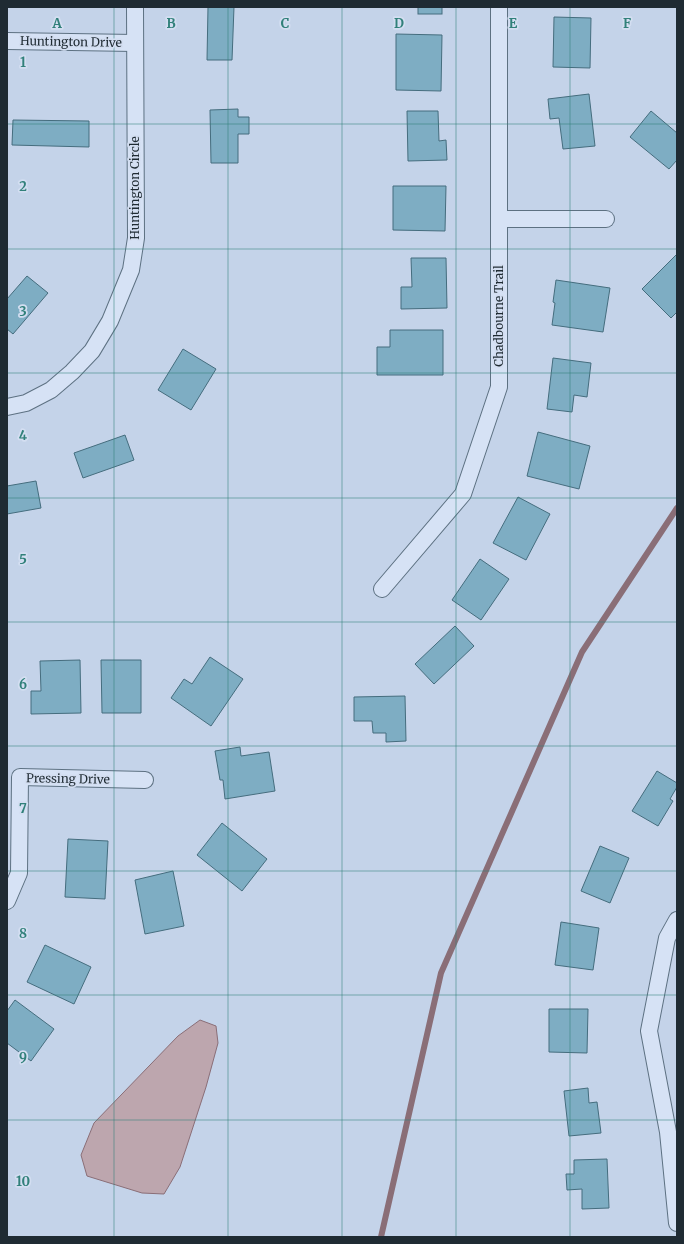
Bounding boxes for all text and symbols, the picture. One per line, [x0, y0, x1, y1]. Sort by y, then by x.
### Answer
text: A [51, 15, 62, 32]
text: B [166, 15, 176, 32]
text: C [281, 15, 290, 32]
text: D [394, 15, 404, 32]
text: E [509, 15, 518, 32]
text: F [623, 15, 631, 32]
street label: Huntington Drive [20, 33, 122, 50]
text: 1 [20, 54, 26, 71]
street label: Huntington Circle [127, 136, 142, 240]
text: 2 [19, 178, 27, 195]
street label: Chadbourne Trail [491, 265, 506, 367]
text: 3 [19, 303, 27, 320]
text: 4 [19, 427, 28, 444]
text: 5 [19, 551, 27, 568]
text: 6 [19, 676, 27, 693]
street label: Pressing Drive [26, 770, 110, 787]
text: 7 [19, 800, 27, 817]
text: 8 [19, 925, 27, 942]
text: 9 [19, 1049, 27, 1066]
text: 10 [16, 1173, 30, 1190]

